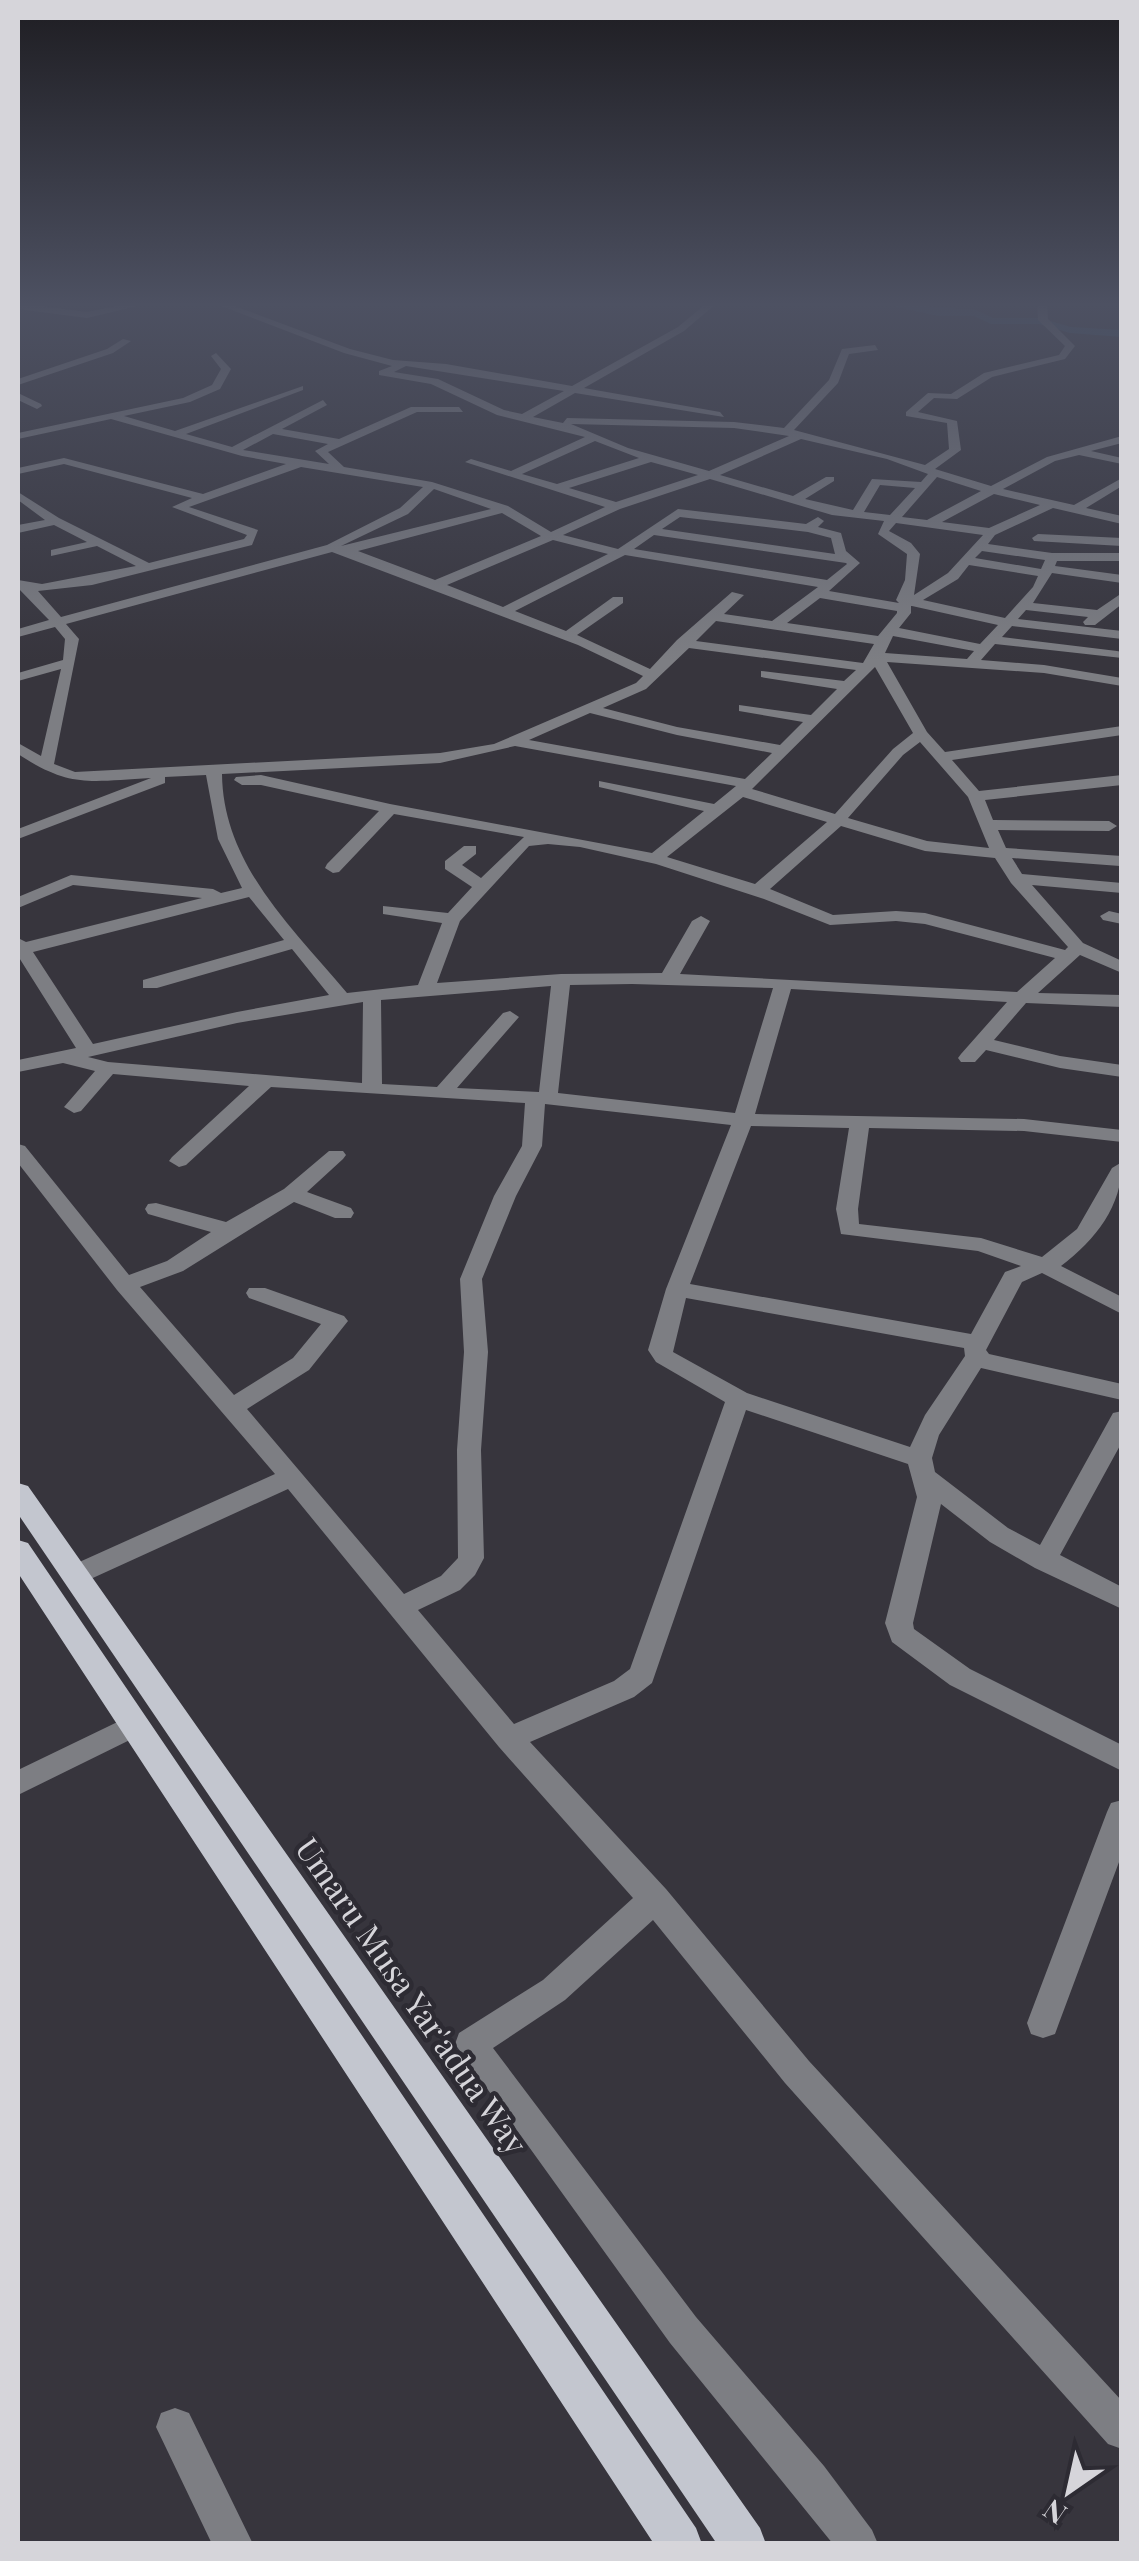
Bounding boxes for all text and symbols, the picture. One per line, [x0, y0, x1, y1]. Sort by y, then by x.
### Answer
street label: Umaru Musa Yar'adua Way [287, 1828, 539, 2162]
north arrow [1019, 2441, 1119, 2541]
text: N [1035, 2492, 1073, 2534]

